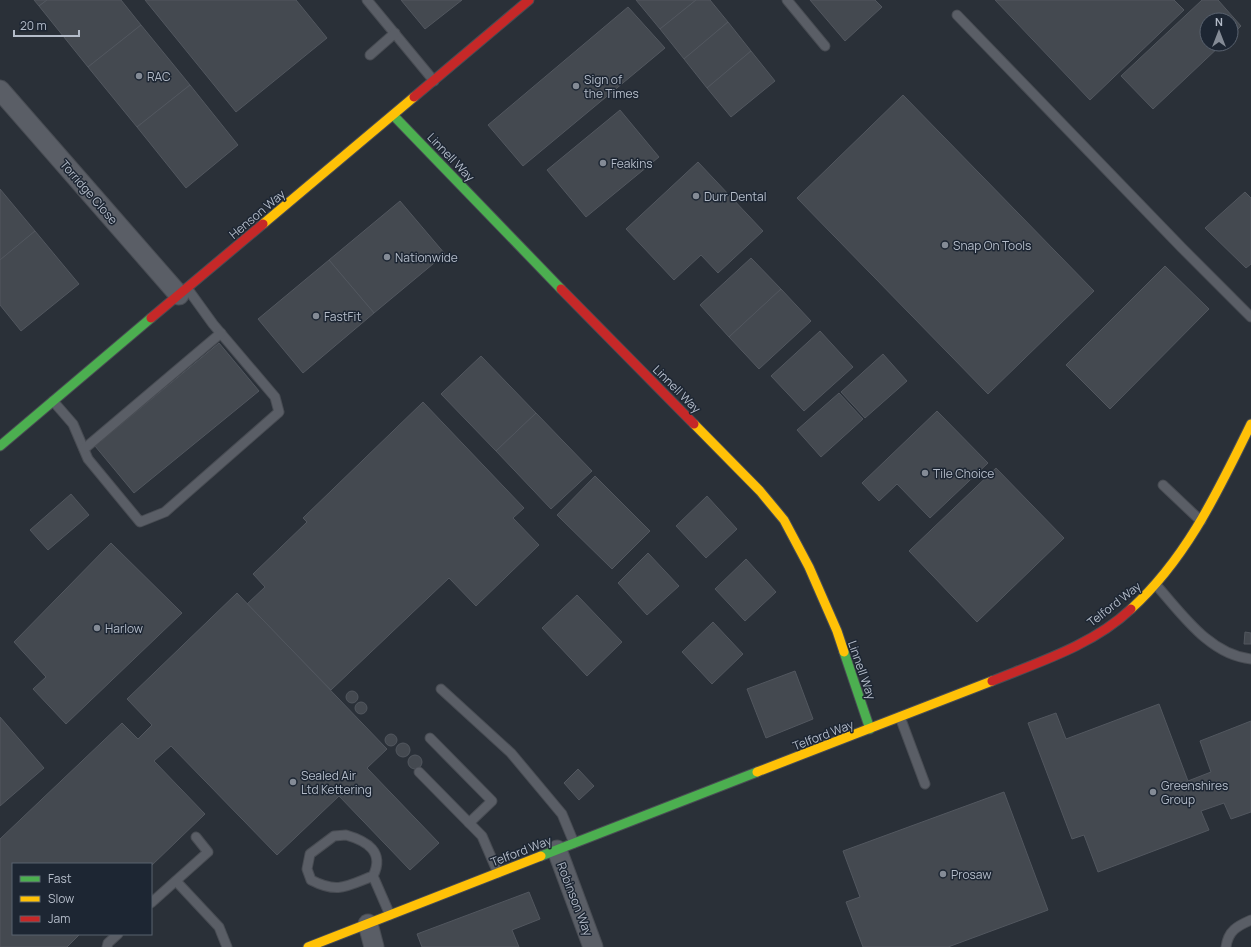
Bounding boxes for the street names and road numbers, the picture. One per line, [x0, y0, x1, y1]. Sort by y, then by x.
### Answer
street label: Linnell Way [424, 129, 479, 185]
street label: Torridge Close [56, 156, 122, 228]
street label: Henson Way [225, 185, 289, 243]
street label: Linnell Way [649, 361, 705, 417]
street label: Telford Way [1083, 577, 1145, 630]
street label: Linnell Way [844, 638, 880, 702]
street label: Telford Way [790, 715, 857, 754]
street label: Telford Way [488, 831, 555, 870]
street label: Robinson Way [553, 860, 597, 939]

